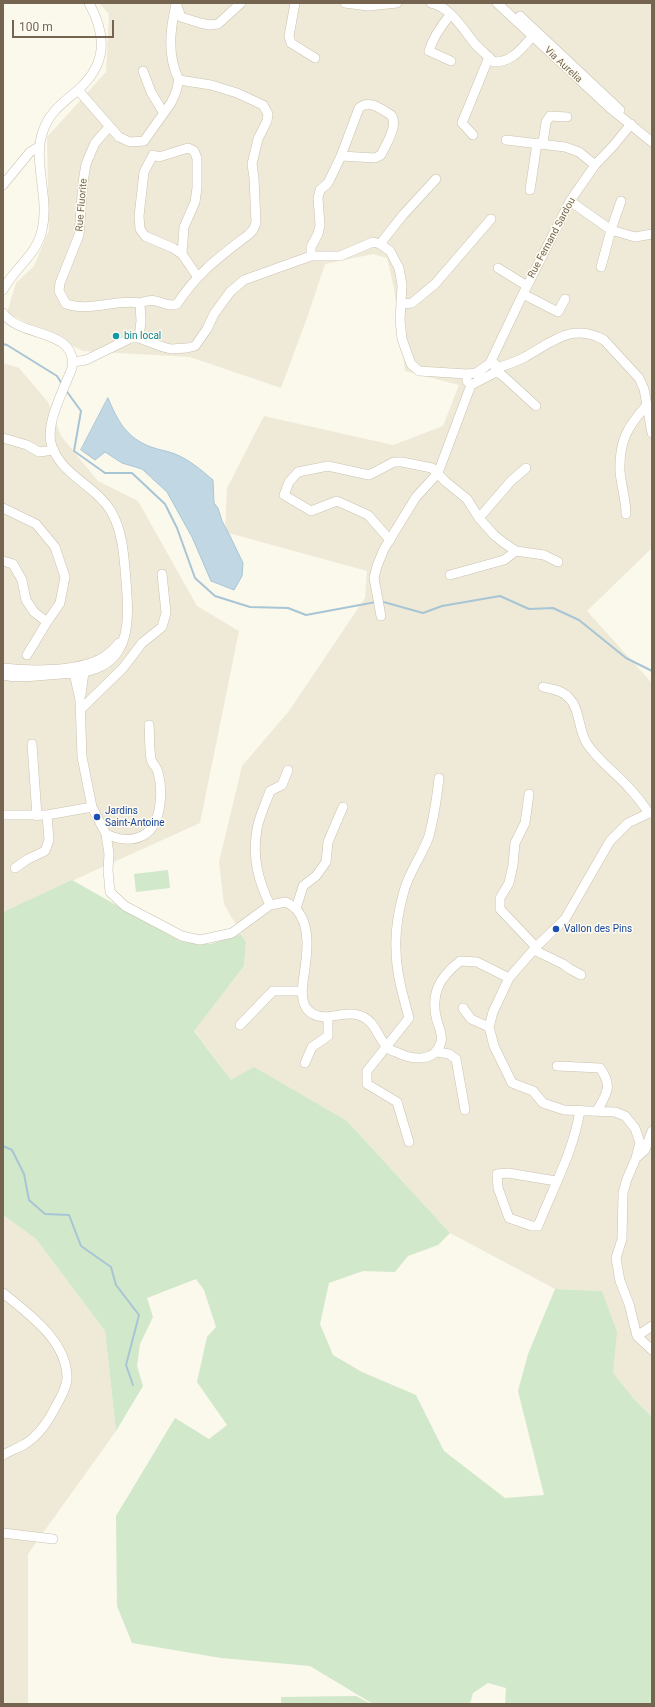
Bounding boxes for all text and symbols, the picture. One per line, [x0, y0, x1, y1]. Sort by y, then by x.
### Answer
scale bar [14, 12, 116, 38]
text: 100 m [19, 20, 53, 34]
street label: Via Aurelia [542, 44, 584, 86]
street label: Rue Fluorite [74, 178, 90, 232]
street label: Rue Fernand Sardou [526, 196, 578, 280]
place label: bin local [124, 330, 161, 342]
marker: bin local [111, 331, 121, 341]
place label: Jardins Saint-Antoine [105, 805, 165, 828]
marker: Jardins Saint-Antoine [92, 812, 102, 822]
place label: Vallon des Pins [564, 923, 632, 935]
marker: Vallon des Pins [551, 924, 561, 934]

